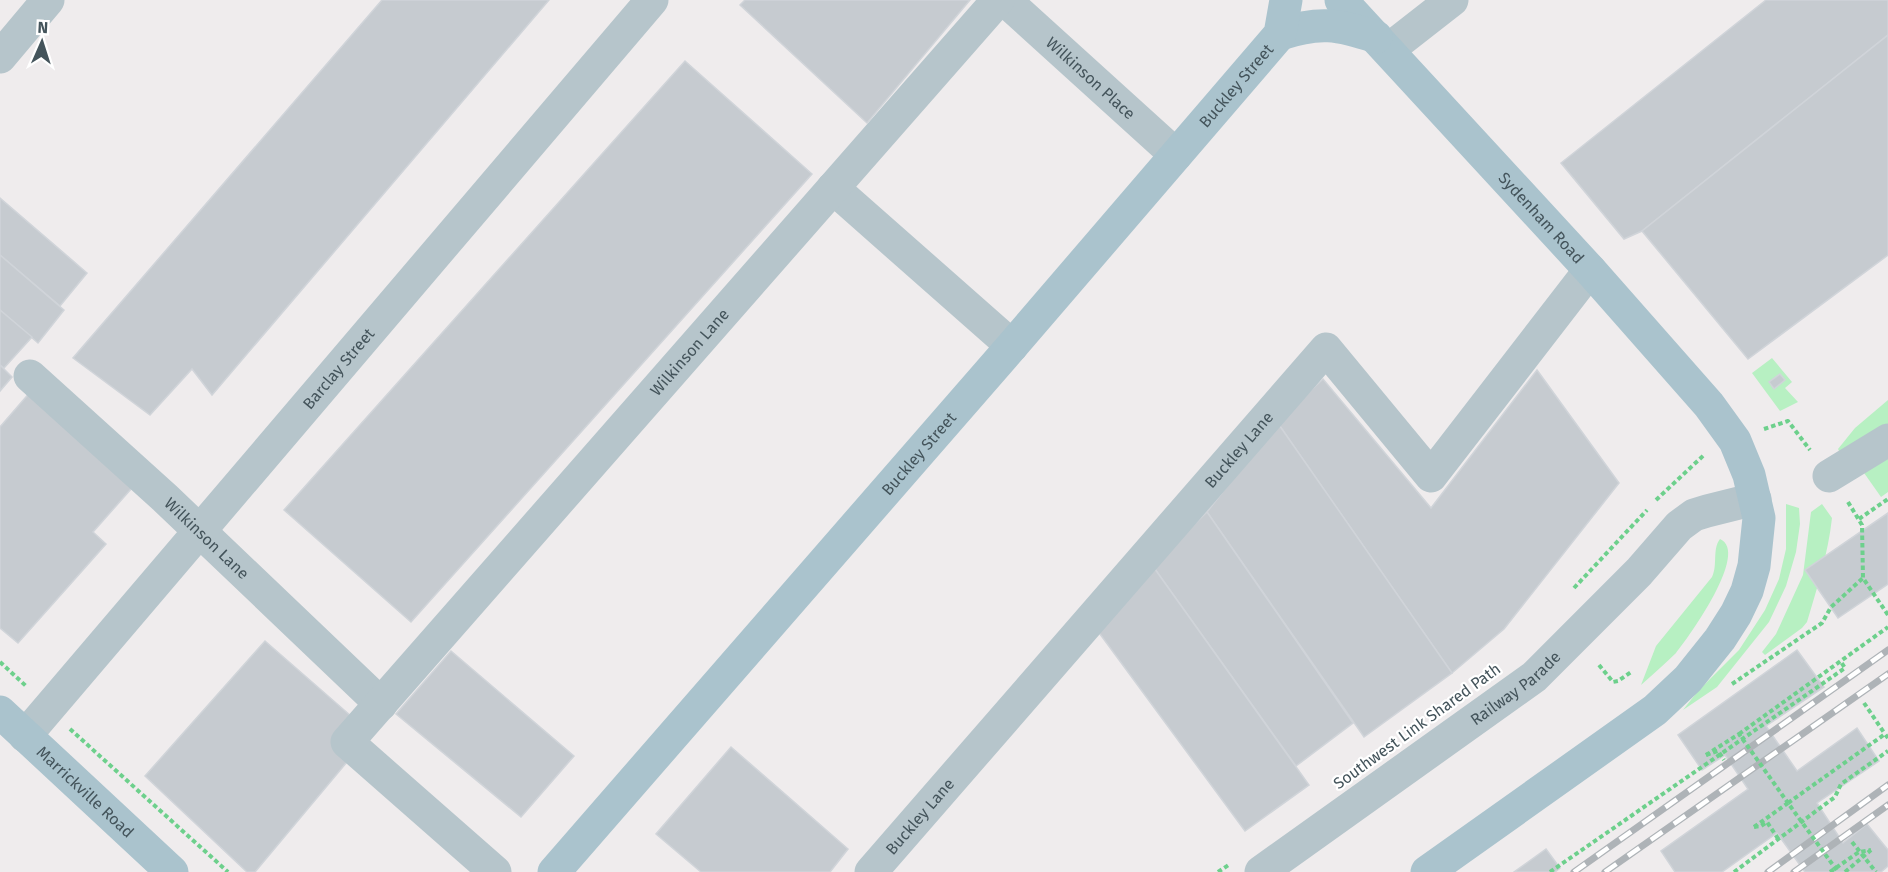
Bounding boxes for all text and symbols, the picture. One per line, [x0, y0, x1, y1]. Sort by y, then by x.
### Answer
north arrow [12, 12, 72, 72]
text: N [37, 18, 49, 37]
street label: Wilkinson Place [1042, 33, 1139, 123]
street label: Buckley Street [1195, 40, 1277, 131]
street label: Sydenham Road [1495, 168, 1588, 267]
street label: Wilkinson Lane [646, 304, 733, 399]
street label: Barclay Street [298, 324, 378, 413]
street label: Buckley Lane [1200, 407, 1277, 492]
street label: Buckley Street [877, 408, 960, 499]
street label: Wilkinson Lane [161, 493, 253, 583]
street label: Railway Parade [1467, 647, 1564, 729]
street label: Southwest Link Shared Path [1330, 659, 1504, 793]
street label: Marrickville Road [33, 742, 138, 841]
street label: Buckley Lane [881, 774, 958, 858]

